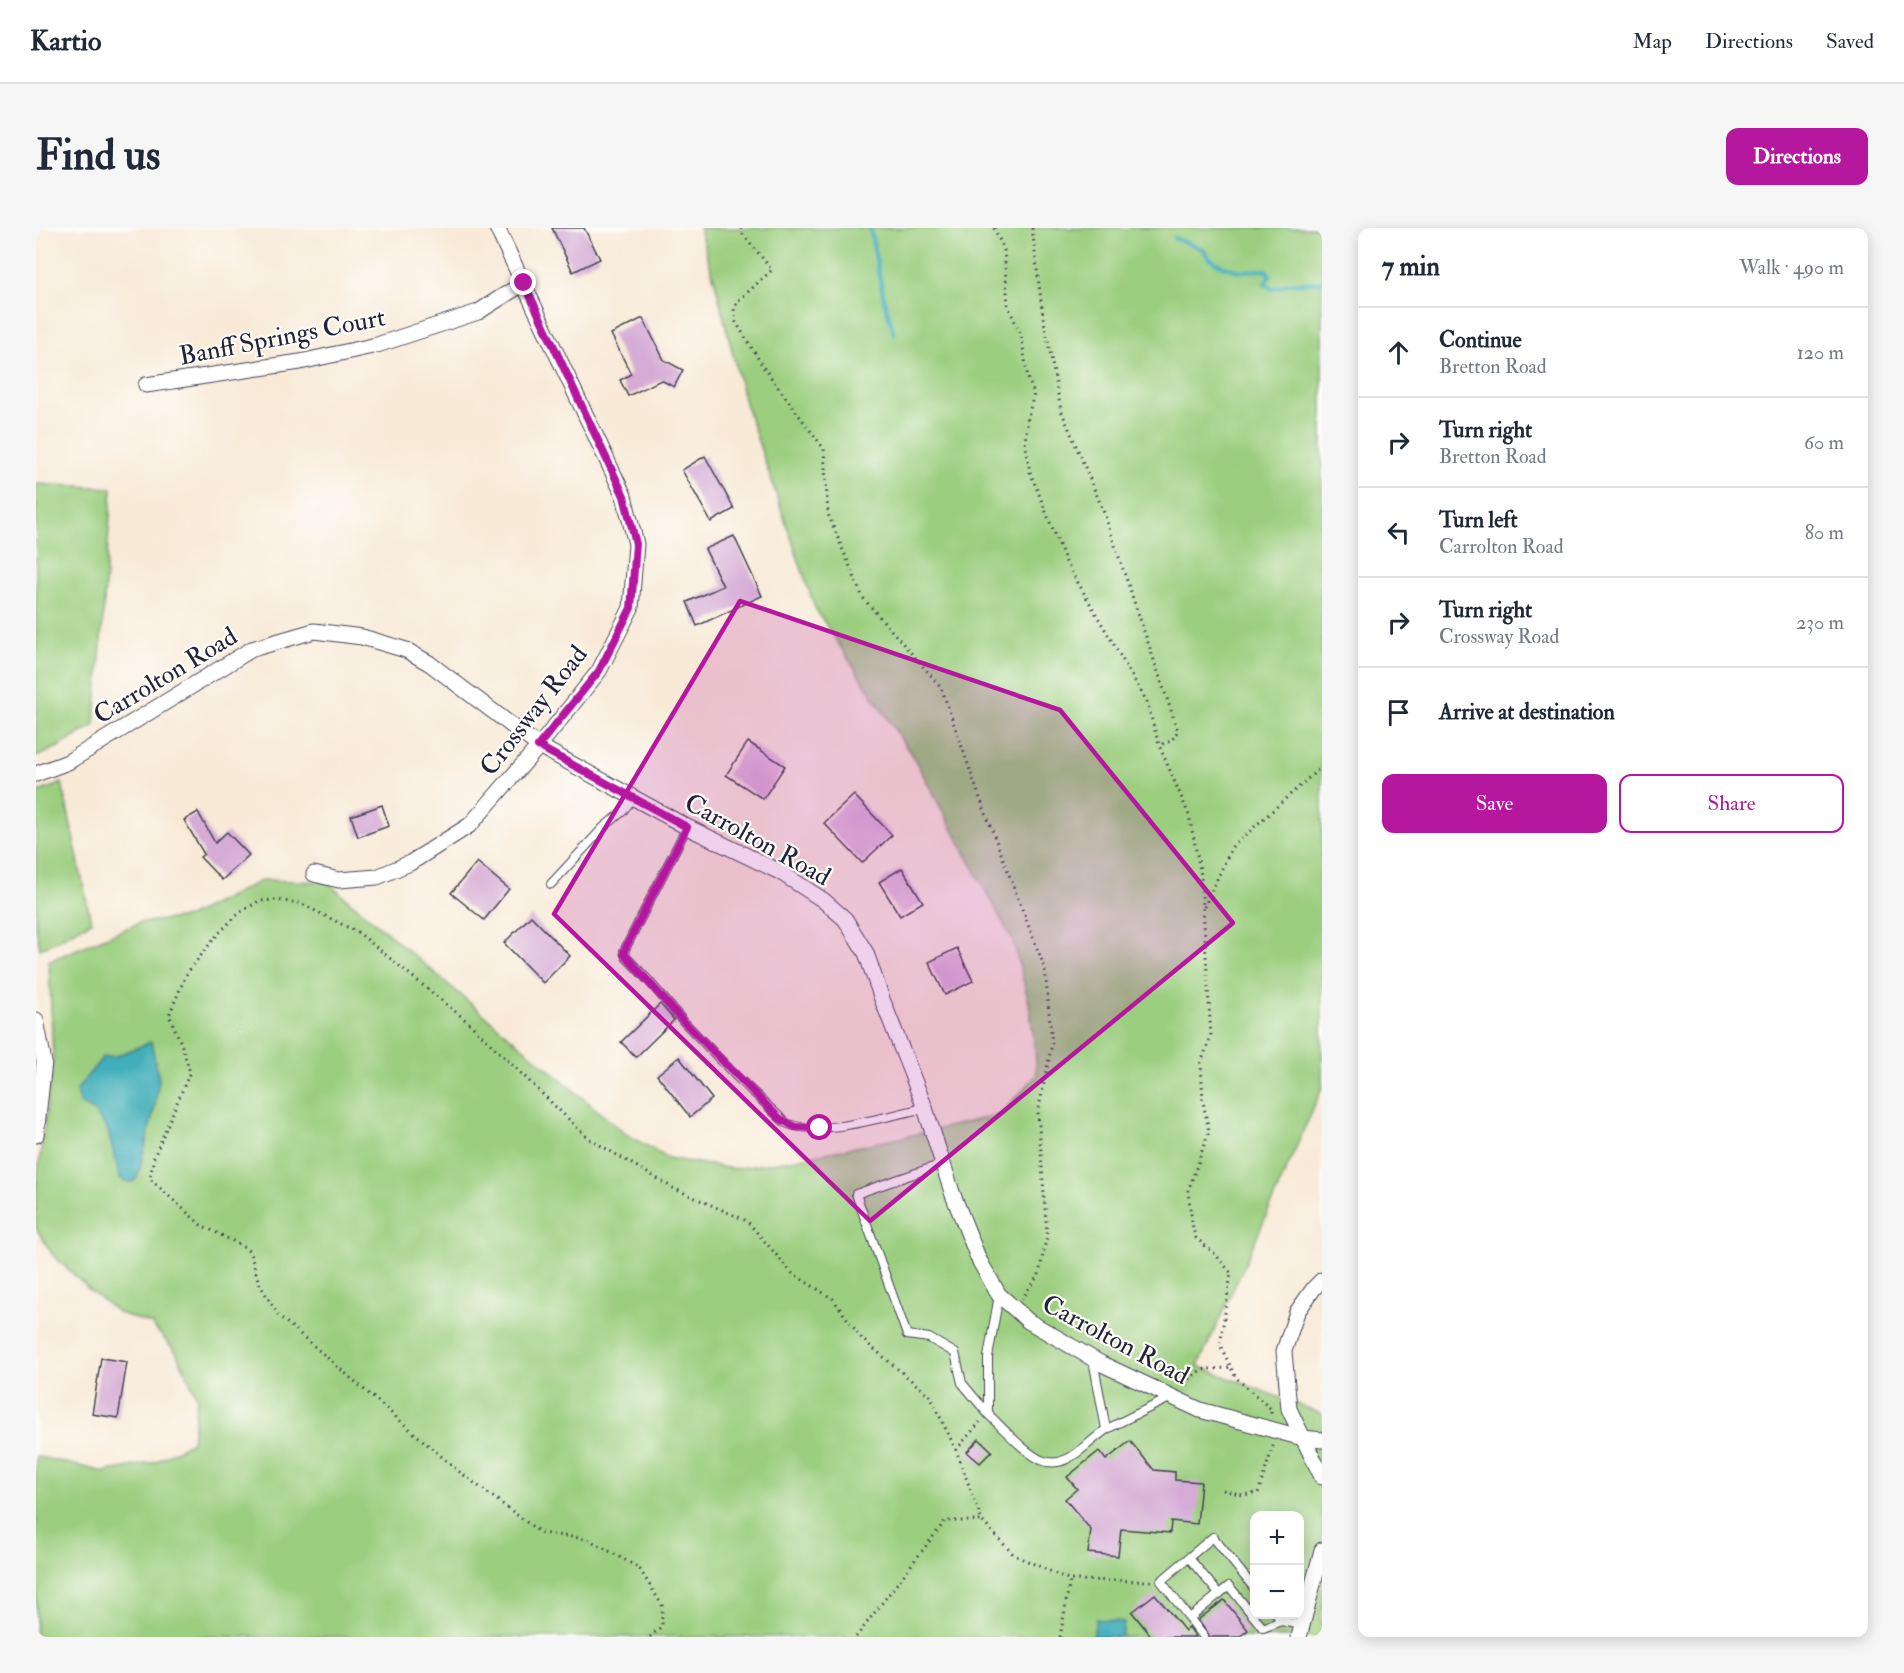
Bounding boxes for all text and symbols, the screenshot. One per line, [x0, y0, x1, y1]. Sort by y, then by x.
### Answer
text: Kartio [30, 24, 101, 59]
text: Map [1632, 28, 1672, 55]
text: Directions [1705, 28, 1793, 55]
text: Saved [1826, 28, 1874, 55]
button: Directions [1726, 128, 1868, 185]
text: Find us [36, 130, 160, 182]
text: 7 min [1382, 251, 1440, 283]
text: Walk · 490 m [1739, 255, 1844, 280]
route end [510, 269, 536, 295]
street label: Banff Springs Court [176, 301, 388, 374]
text: Continue [1439, 326, 1522, 354]
icon: ahead [1382, 336, 1415, 369]
text: 120 m [1797, 340, 1844, 365]
text: Bretton Road [1439, 354, 1547, 379]
text: Turn right [1439, 416, 1532, 444]
icon: right [1382, 426, 1415, 459]
text: 60 m [1804, 430, 1844, 455]
text: Bretton Road [1439, 444, 1547, 469]
text: Turn left [1439, 506, 1518, 534]
icon: left [1382, 516, 1415, 549]
text: 80 m [1805, 520, 1844, 545]
text: Carrolton Road [1439, 534, 1564, 559]
text: Turn right [1439, 596, 1532, 624]
icon: right [1382, 606, 1415, 639]
text: 230 m [1796, 610, 1844, 635]
street label: Carrolton Road [88, 620, 243, 731]
text: Crossway Road [1439, 624, 1559, 649]
street label: Crossway Road [473, 639, 595, 782]
icon: arrive [1382, 696, 1415, 729]
text: Arrive at destination [1439, 698, 1615, 726]
button: Save [1382, 774, 1607, 833]
button: Share [1619, 774, 1844, 833]
street label: Carrolton Road [679, 787, 836, 893]
route start [806, 1114, 832, 1140]
street label: Carrolton Road [1037, 1288, 1195, 1392]
map controls [1250, 1511, 1304, 1619]
button: + [1250, 1511, 1304, 1565]
button: − [1250, 1565, 1304, 1619]

